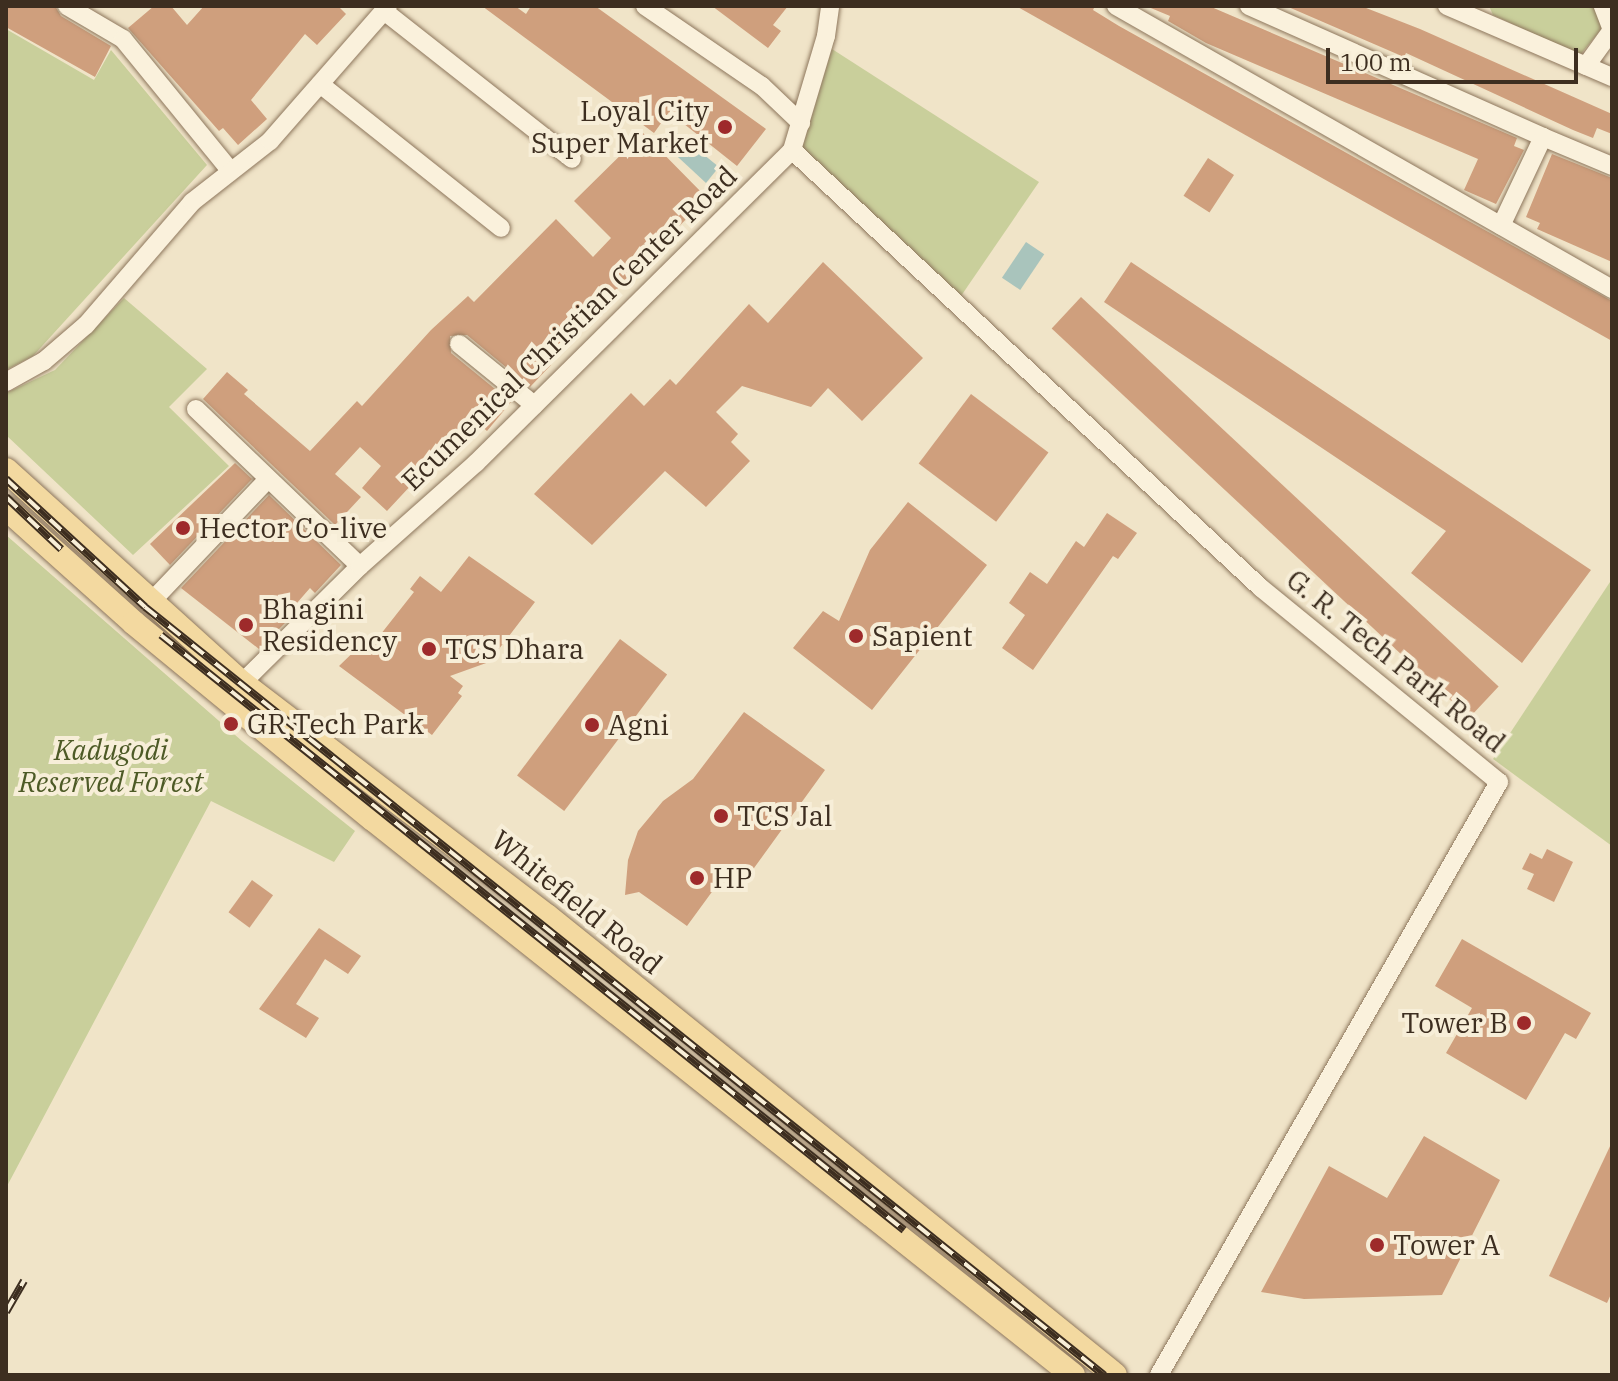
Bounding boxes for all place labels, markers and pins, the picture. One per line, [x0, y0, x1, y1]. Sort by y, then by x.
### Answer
place label: Loyal City Super Market [531, 94, 709, 160]
marker: Loyal City Super Market [716, 118, 734, 136]
place label: Hector Co-live [199, 511, 387, 545]
marker: Hector Co-live [174, 519, 192, 537]
place label: Bhagini Residency [262, 592, 397, 658]
marker: Bhagini Residency [237, 616, 255, 634]
place label: Sapient [872, 619, 973, 653]
marker: Sapient [847, 627, 865, 645]
place label: TCS Dhara [445, 632, 584, 666]
marker: TCS Dhara [420, 640, 438, 658]
place label: GR Tech Park [247, 707, 424, 741]
place label: Agni [608, 708, 669, 742]
marker: GR Tech Park [222, 715, 240, 733]
marker: Agni [583, 716, 601, 734]
place label: TCS Jal [737, 799, 833, 833]
marker: TCS Jal [712, 807, 730, 825]
place label: HP [713, 861, 753, 895]
marker: HP [688, 869, 706, 887]
place label: Tower B [1401, 1006, 1508, 1040]
marker: Tower B [1515, 1014, 1533, 1032]
place label: Tower A [1393, 1228, 1500, 1262]
marker: Tower A [1368, 1236, 1386, 1254]

